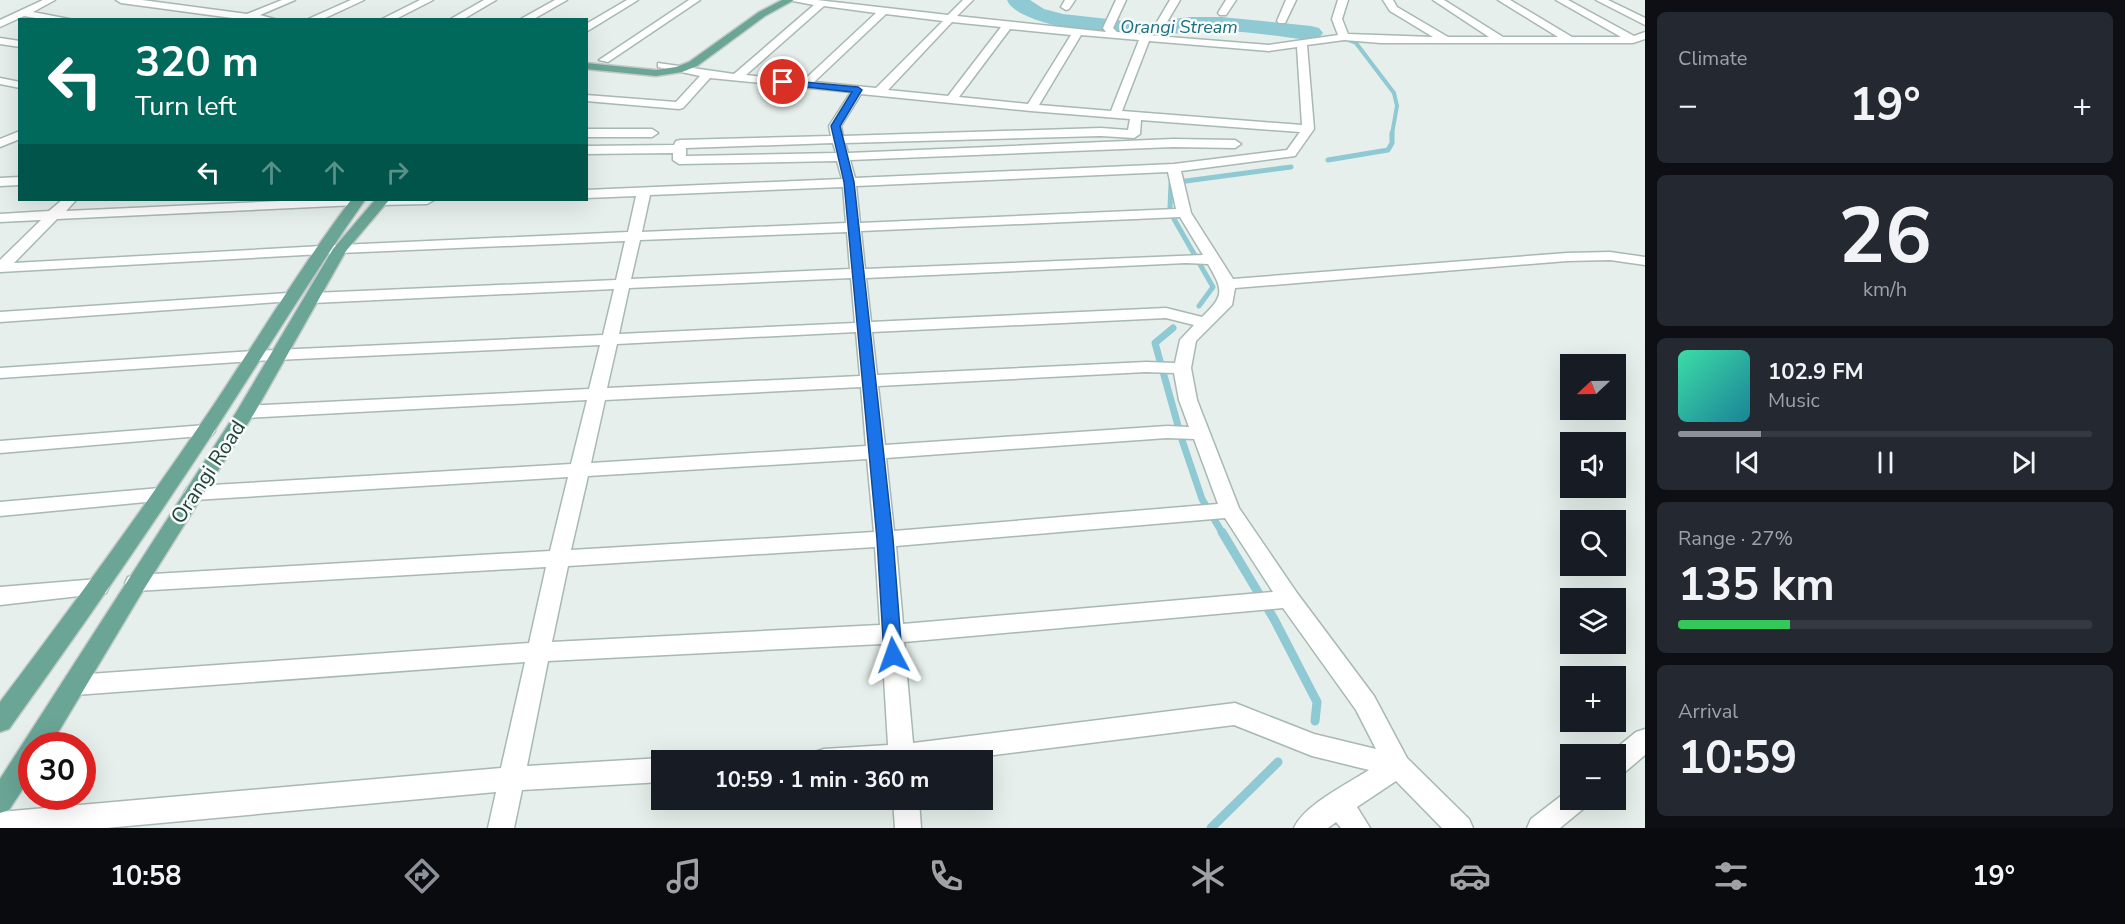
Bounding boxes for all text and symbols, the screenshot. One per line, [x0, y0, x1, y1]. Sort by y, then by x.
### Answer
water label: Orangi Stream [1120, 15, 1238, 39]
text: 320 m [135, 34, 259, 91]
icon: left [36, 42, 114, 120]
text: Climate [1678, 45, 1747, 72]
pin [757, 56, 808, 107]
icon: arrive [766, 65, 799, 98]
text: 19° [1849, 75, 1921, 136]
text: − [1678, 83, 1698, 128]
text: + [2072, 83, 2092, 128]
text: Turn left [135, 88, 236, 125]
icon: left [192, 156, 225, 189]
icon: ahead [255, 156, 288, 189]
icon: ahead [318, 156, 351, 189]
icon: right [381, 156, 414, 189]
text: 26 [1838, 183, 1932, 290]
text: km/h [1863, 276, 1907, 303]
north arrow [1560, 354, 1626, 420]
map controls [1560, 354, 1626, 810]
text: 102.9 FM [1768, 357, 1864, 387]
text: Music [1768, 387, 1820, 414]
street label: Orangi Road [164, 415, 252, 529]
button: sound [1560, 432, 1626, 498]
icon: previous [1731, 446, 1764, 479]
icon: pause [1869, 446, 1902, 479]
icon: next [2007, 446, 2040, 479]
button: search [1560, 510, 1626, 576]
text: Range · 27% [1678, 525, 1793, 552]
text: 135 km [1678, 555, 1835, 616]
button: layers [1560, 588, 1626, 654]
position arrow [861, 623, 925, 687]
button: + [1560, 666, 1626, 732]
text: Arrival [1678, 698, 1738, 725]
text: 10:59 [1678, 728, 1797, 789]
speed limit sign: 30 [18, 732, 96, 810]
button: − [1560, 744, 1626, 810]
text: 10:59 · 1 min · 360 m [715, 765, 929, 795]
icon: directions [401, 855, 443, 897]
icon: music [663, 855, 705, 897]
icon: phone [925, 855, 967, 897]
icon: climate [1187, 855, 1229, 897]
icon: car [1449, 855, 1491, 897]
icon: filters [1710, 855, 1752, 897]
text: 10:58 [110, 858, 181, 895]
text: 19° [1972, 858, 2015, 895]

